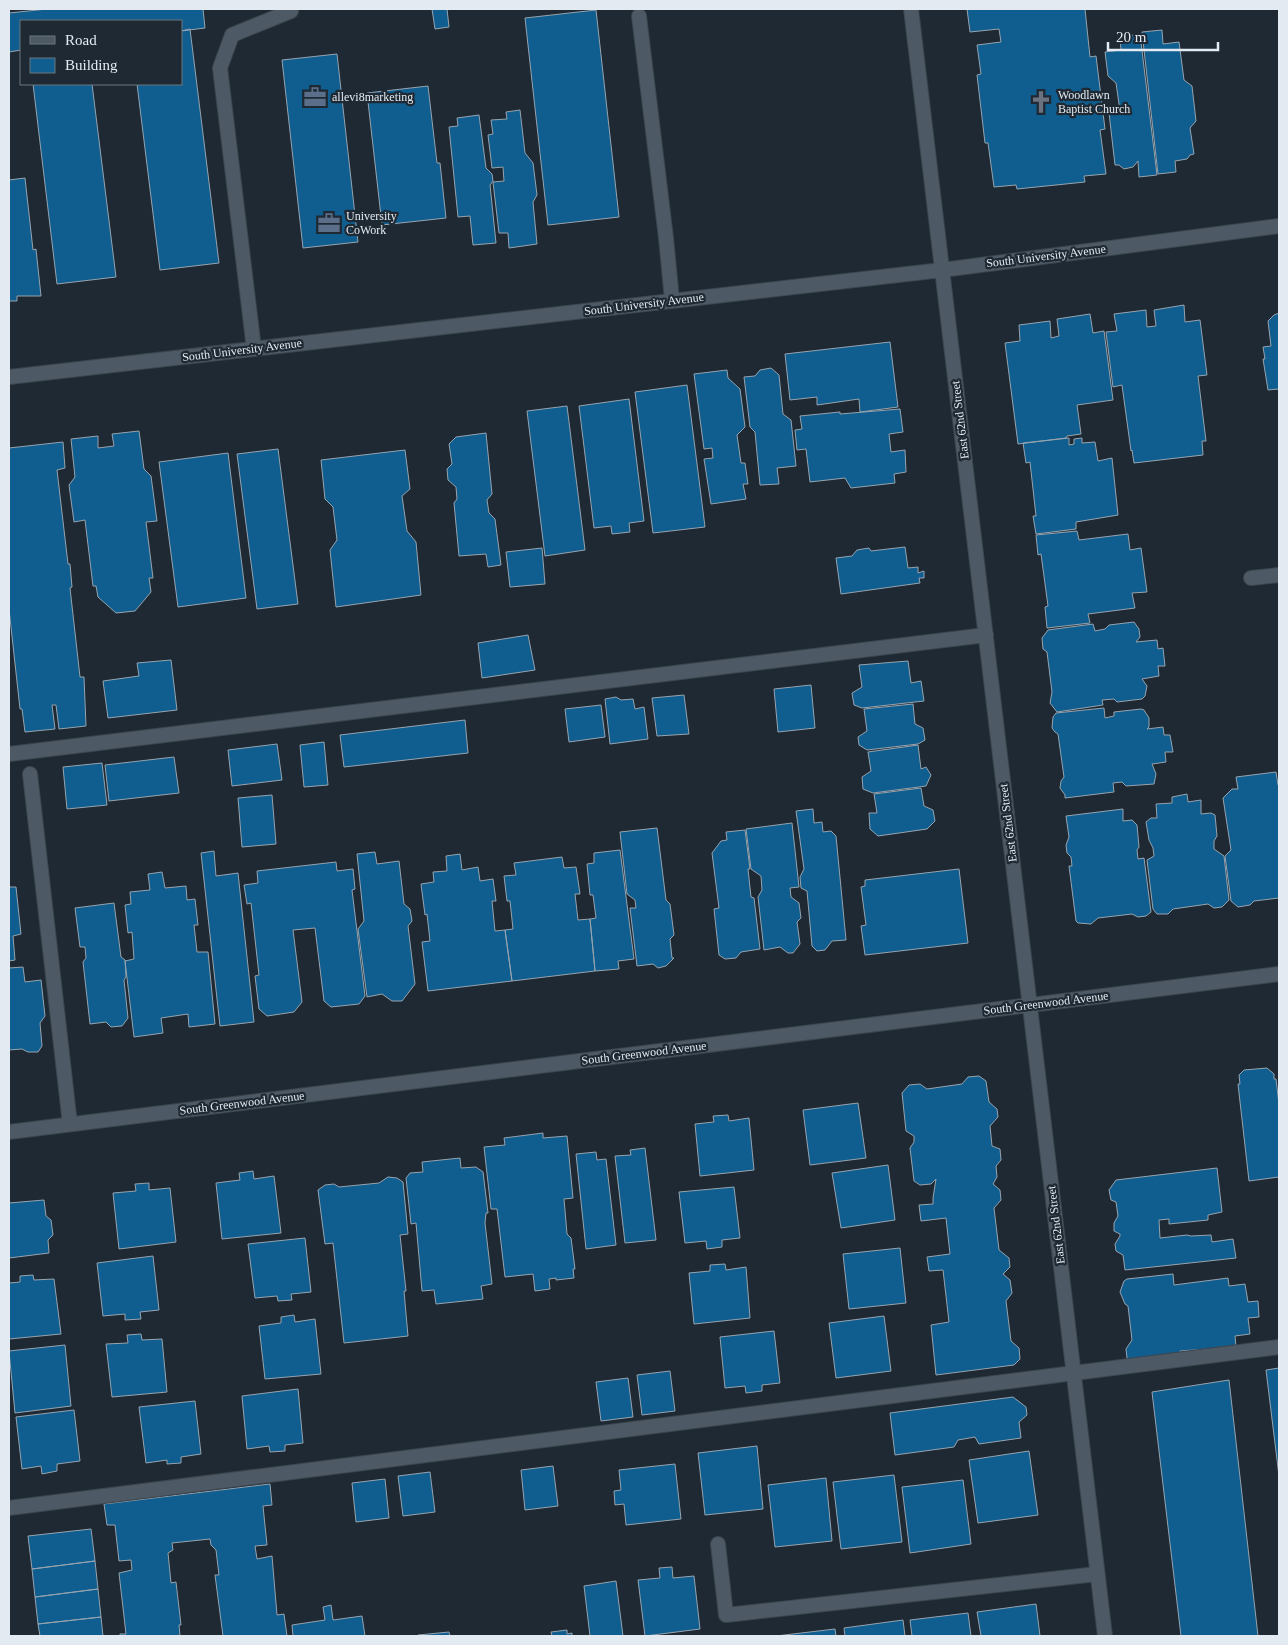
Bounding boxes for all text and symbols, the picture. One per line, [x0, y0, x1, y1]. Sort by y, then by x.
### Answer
legend [20, 20, 182, 85]
scale bar [1108, 20, 1218, 52]
text: 20 m [1116, 29, 1147, 45]
text: Road [65, 32, 97, 48]
text: Building [65, 57, 118, 73]
office icon: allevi8marketing [302, 84, 328, 110]
place label: Woodlawn Baptist Church [1058, 88, 1130, 116]
church icon: Woodlawn Baptist Church [1028, 89, 1054, 115]
place label: allevi8marketing [332, 90, 413, 104]
place label: University CoWork [346, 209, 397, 237]
office icon: University CoWork [316, 210, 342, 236]
street label: South University Avenue [985, 242, 1107, 270]
street label: South University Avenue [583, 290, 705, 318]
street label: South University Avenue [181, 336, 303, 364]
street label: East 62nd Street [948, 379, 972, 460]
street label: East 62nd Street [996, 782, 1020, 863]
street label: South Greenwood Avenue [983, 988, 1109, 1018]
street label: South Greenwood Avenue [581, 1038, 707, 1068]
street label: South Greenwood Avenue [179, 1088, 305, 1118]
street label: East 62nd Street [1044, 1184, 1068, 1265]

